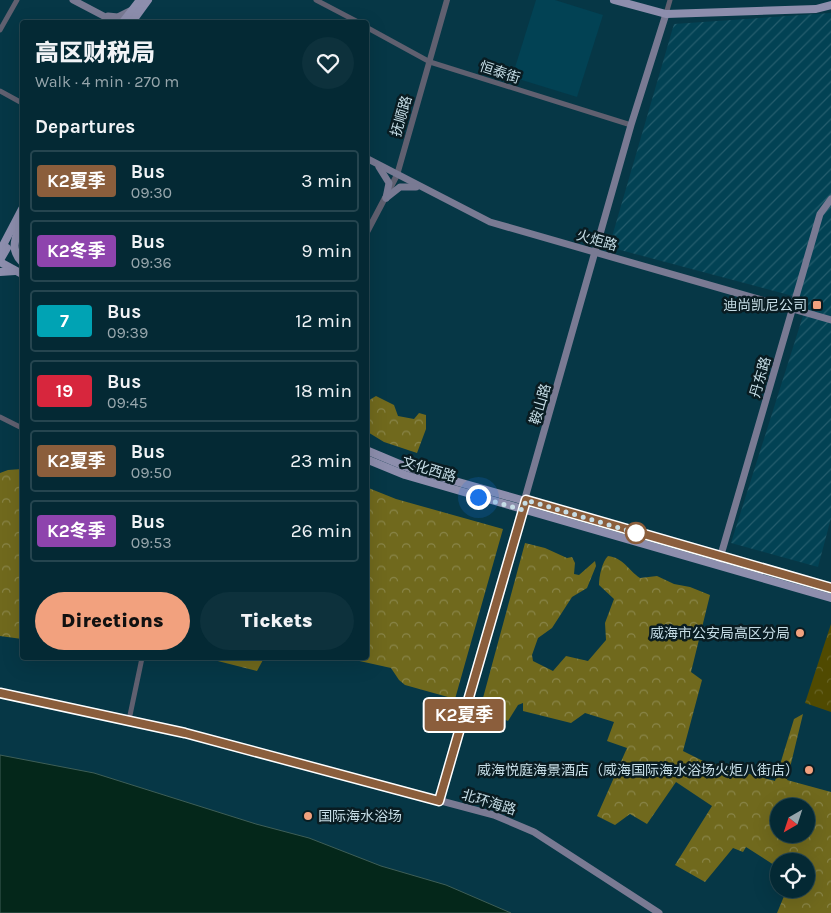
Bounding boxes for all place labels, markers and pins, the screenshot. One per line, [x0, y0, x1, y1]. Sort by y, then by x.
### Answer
place label: 迪尚凯尼公司 [723, 297, 807, 314]
marker: 迪尚凯尼公司 [811, 299, 823, 311]
unlabelled marker [625, 522, 647, 544]
place label: 威海市公安局高区分局 [650, 625, 790, 642]
marker: 威海市公安局高区分局 [794, 627, 806, 639]
place label: 威海悦庭海景酒店（威海国际海水浴场火炬八街店） [477, 762, 799, 779]
marker: 威海悦庭海景酒店（威海国际海水浴场火炬八街店） [803, 764, 815, 776]
place label: 国际海水浴场 [318, 808, 402, 825]
marker: 国际海水浴场 [302, 810, 314, 822]

